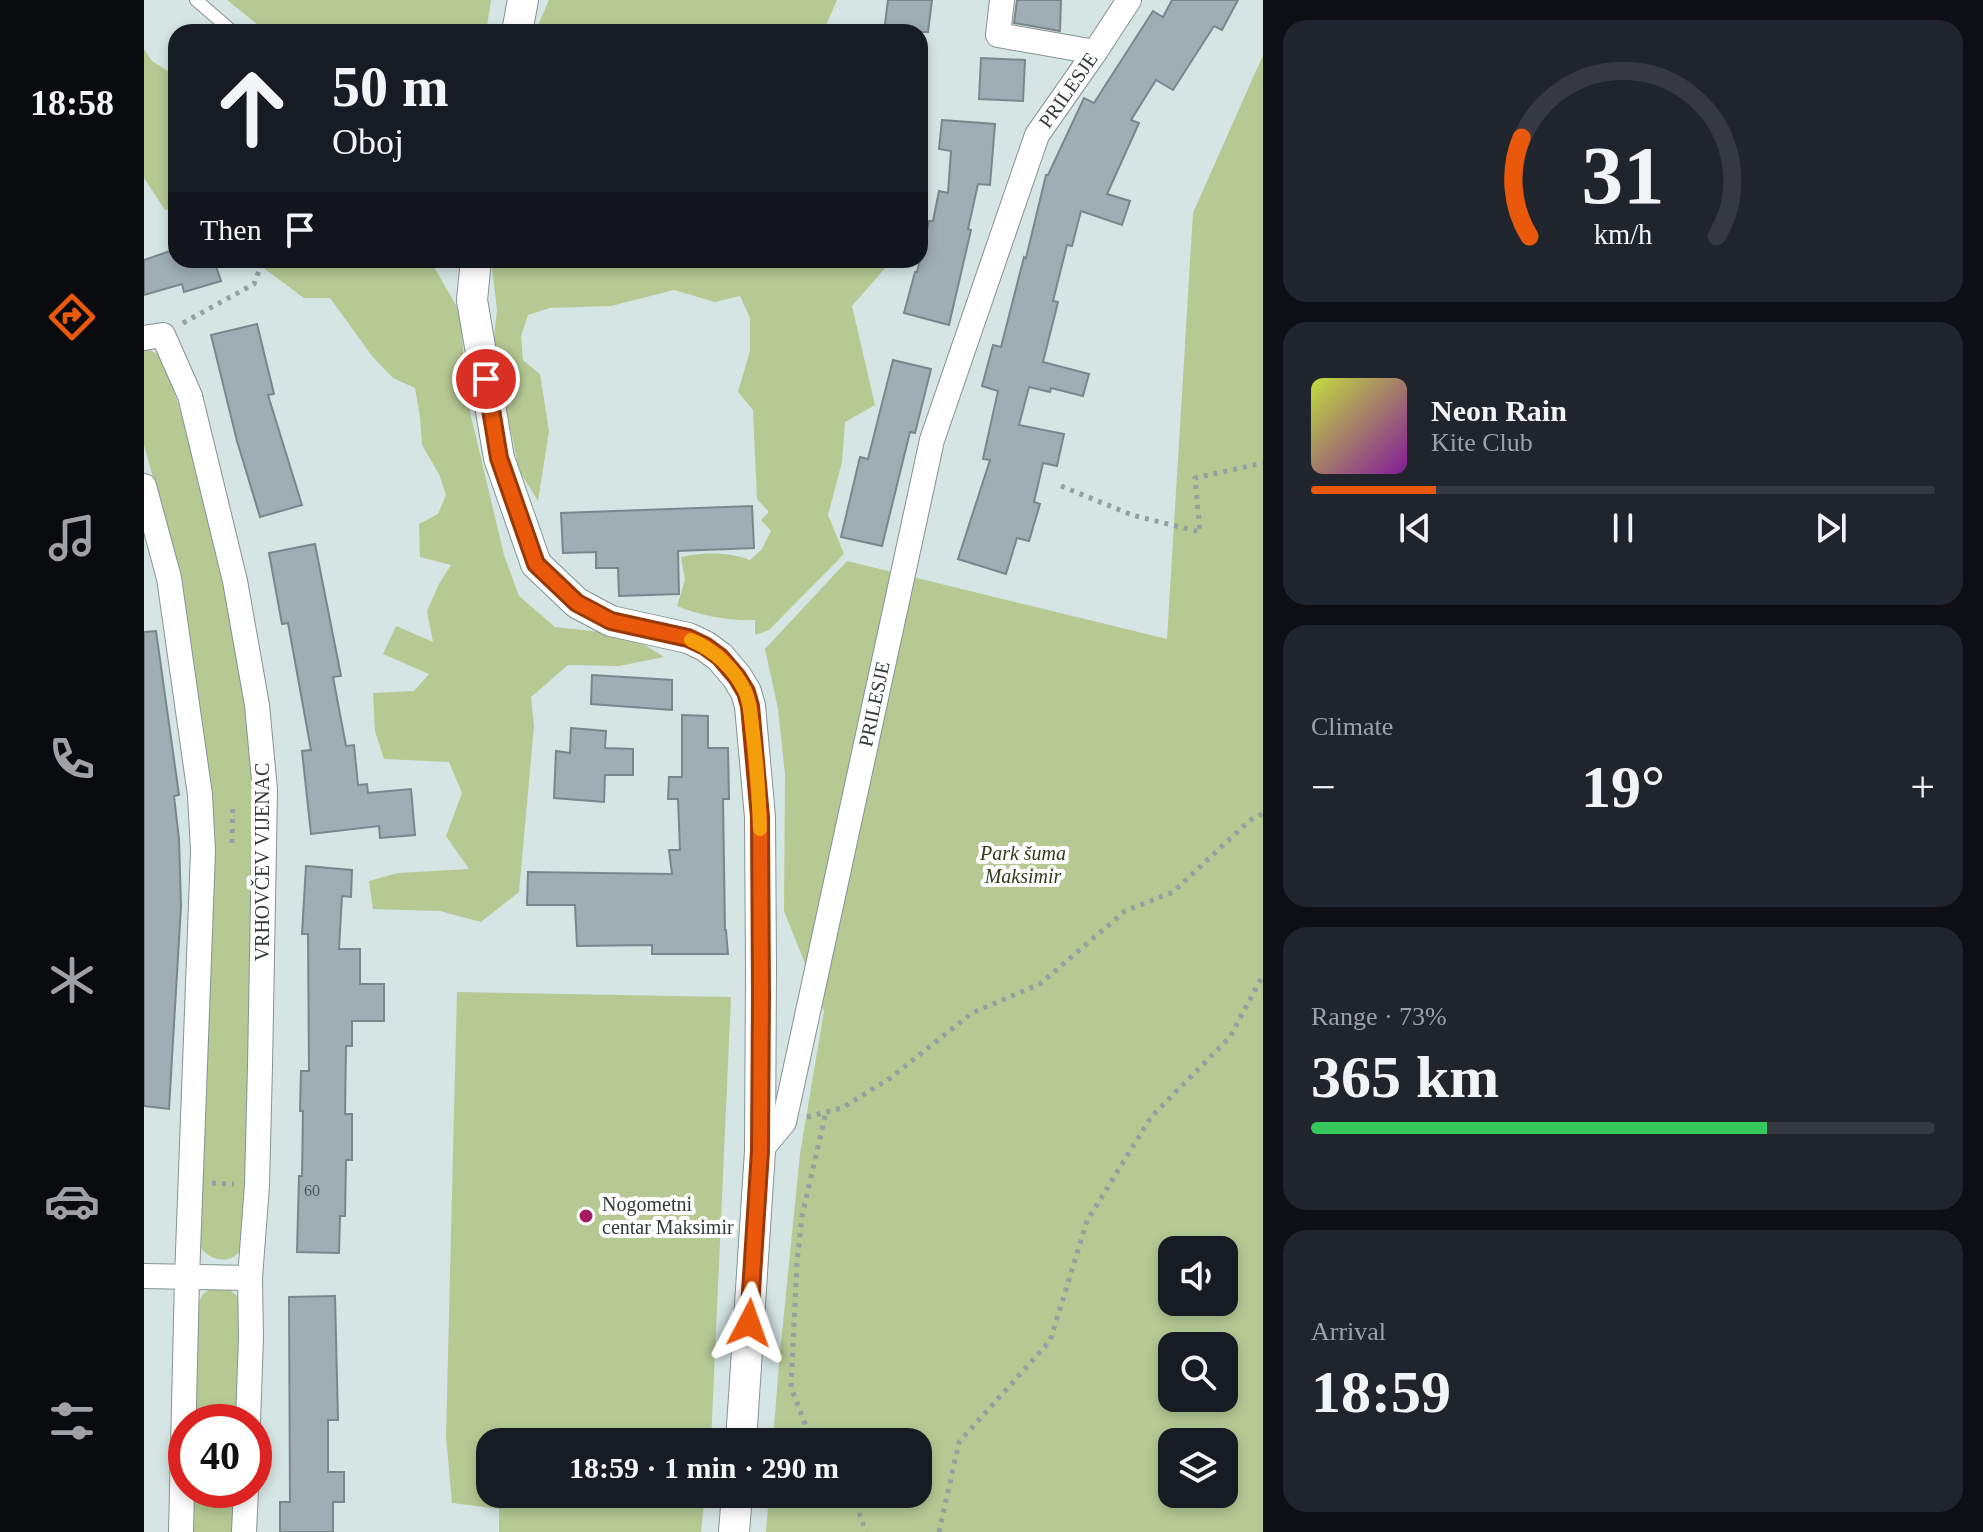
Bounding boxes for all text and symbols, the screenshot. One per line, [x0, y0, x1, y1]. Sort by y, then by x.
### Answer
street label: PRILESJE [1034, 48, 1102, 132]
icon: ahead [200, 56, 304, 160]
text: 50 m [332, 56, 449, 118]
text: 18:58 [30, 83, 114, 123]
text: Oboj [332, 122, 404, 162]
text: 31 [1581, 129, 1665, 221]
icon: arrive [278, 208, 322, 252]
text: Then [200, 213, 262, 246]
text: km/h [1594, 219, 1652, 250]
icon: directions [44, 289, 100, 345]
pin [452, 345, 520, 413]
icon: arrive [464, 357, 508, 401]
text: Neon Rain [1431, 394, 1567, 427]
text: Kite Club [1431, 428, 1533, 457]
icon: previous [1393, 506, 1437, 550]
icon: pause [1601, 506, 1645, 550]
icon: next [1809, 506, 1853, 550]
icon: music [44, 510, 100, 566]
street label: PRILESJE [854, 659, 894, 749]
text: Climate [1311, 712, 1393, 741]
icon: phone [44, 731, 100, 787]
text: 19° [1581, 754, 1665, 820]
street label: VRHOVČEV VIJENAC [250, 763, 273, 961]
text: − [1311, 763, 1336, 812]
text: + [1910, 763, 1935, 812]
park label: Park šuma Maksimir [979, 842, 1066, 887]
icon: climate [44, 952, 100, 1008]
text: Range · 73% [1311, 1002, 1447, 1031]
text: 365 km [1311, 1044, 1499, 1110]
icon: car [44, 1173, 100, 1229]
house number: 60 [304, 1182, 320, 1199]
place label: Nogometni centar Maksimir [602, 1193, 734, 1238]
marker: Nogometni centar Maksimir [577, 1207, 595, 1225]
map controls [1158, 1236, 1238, 1508]
button: sound [1158, 1236, 1238, 1316]
position arrow [707, 1281, 791, 1365]
text: Arrival [1311, 1317, 1386, 1346]
button: search [1158, 1332, 1238, 1412]
text: 18:59 [1311, 1359, 1451, 1425]
icon: filters [44, 1393, 100, 1449]
speed limit sign: 40 [168, 1404, 272, 1508]
button: layers [1158, 1428, 1238, 1508]
text: 18:59 · 1 min · 290 m [569, 1451, 839, 1484]

